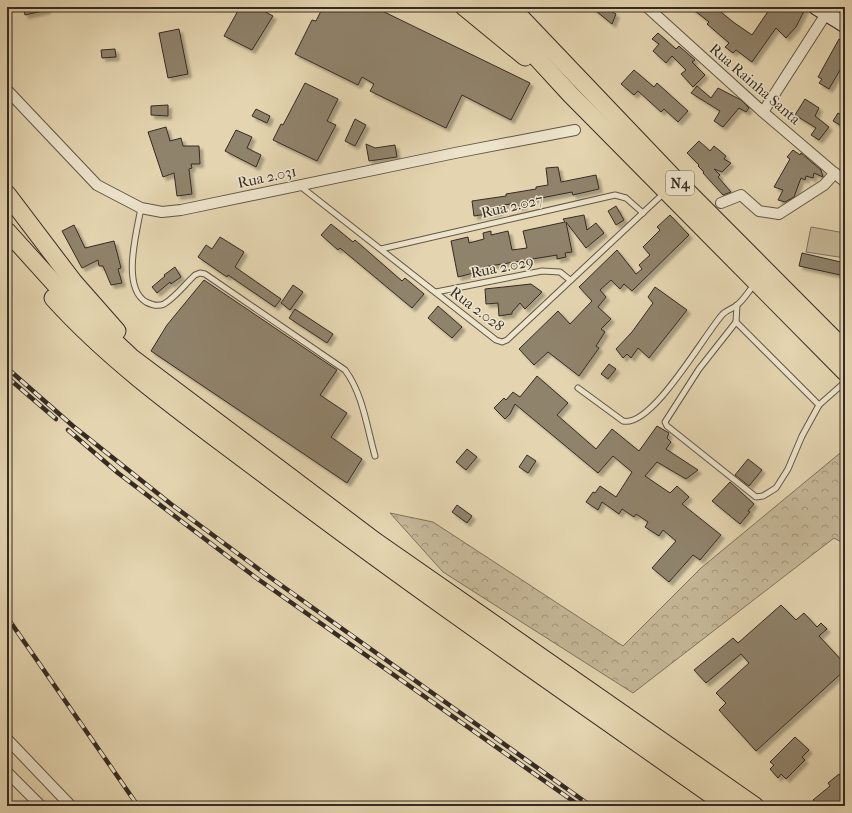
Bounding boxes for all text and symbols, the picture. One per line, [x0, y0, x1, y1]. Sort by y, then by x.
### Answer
street label: Rua Rainha Santa [706, 40, 805, 129]
street label: Rua 2.031 [236, 162, 298, 192]
road number: N4 [666, 171, 694, 195]
street label: Rua 2.027 [479, 190, 545, 222]
street label: Rua 2.029 [469, 252, 535, 282]
street label: Rua 2.028 [446, 283, 508, 335]

